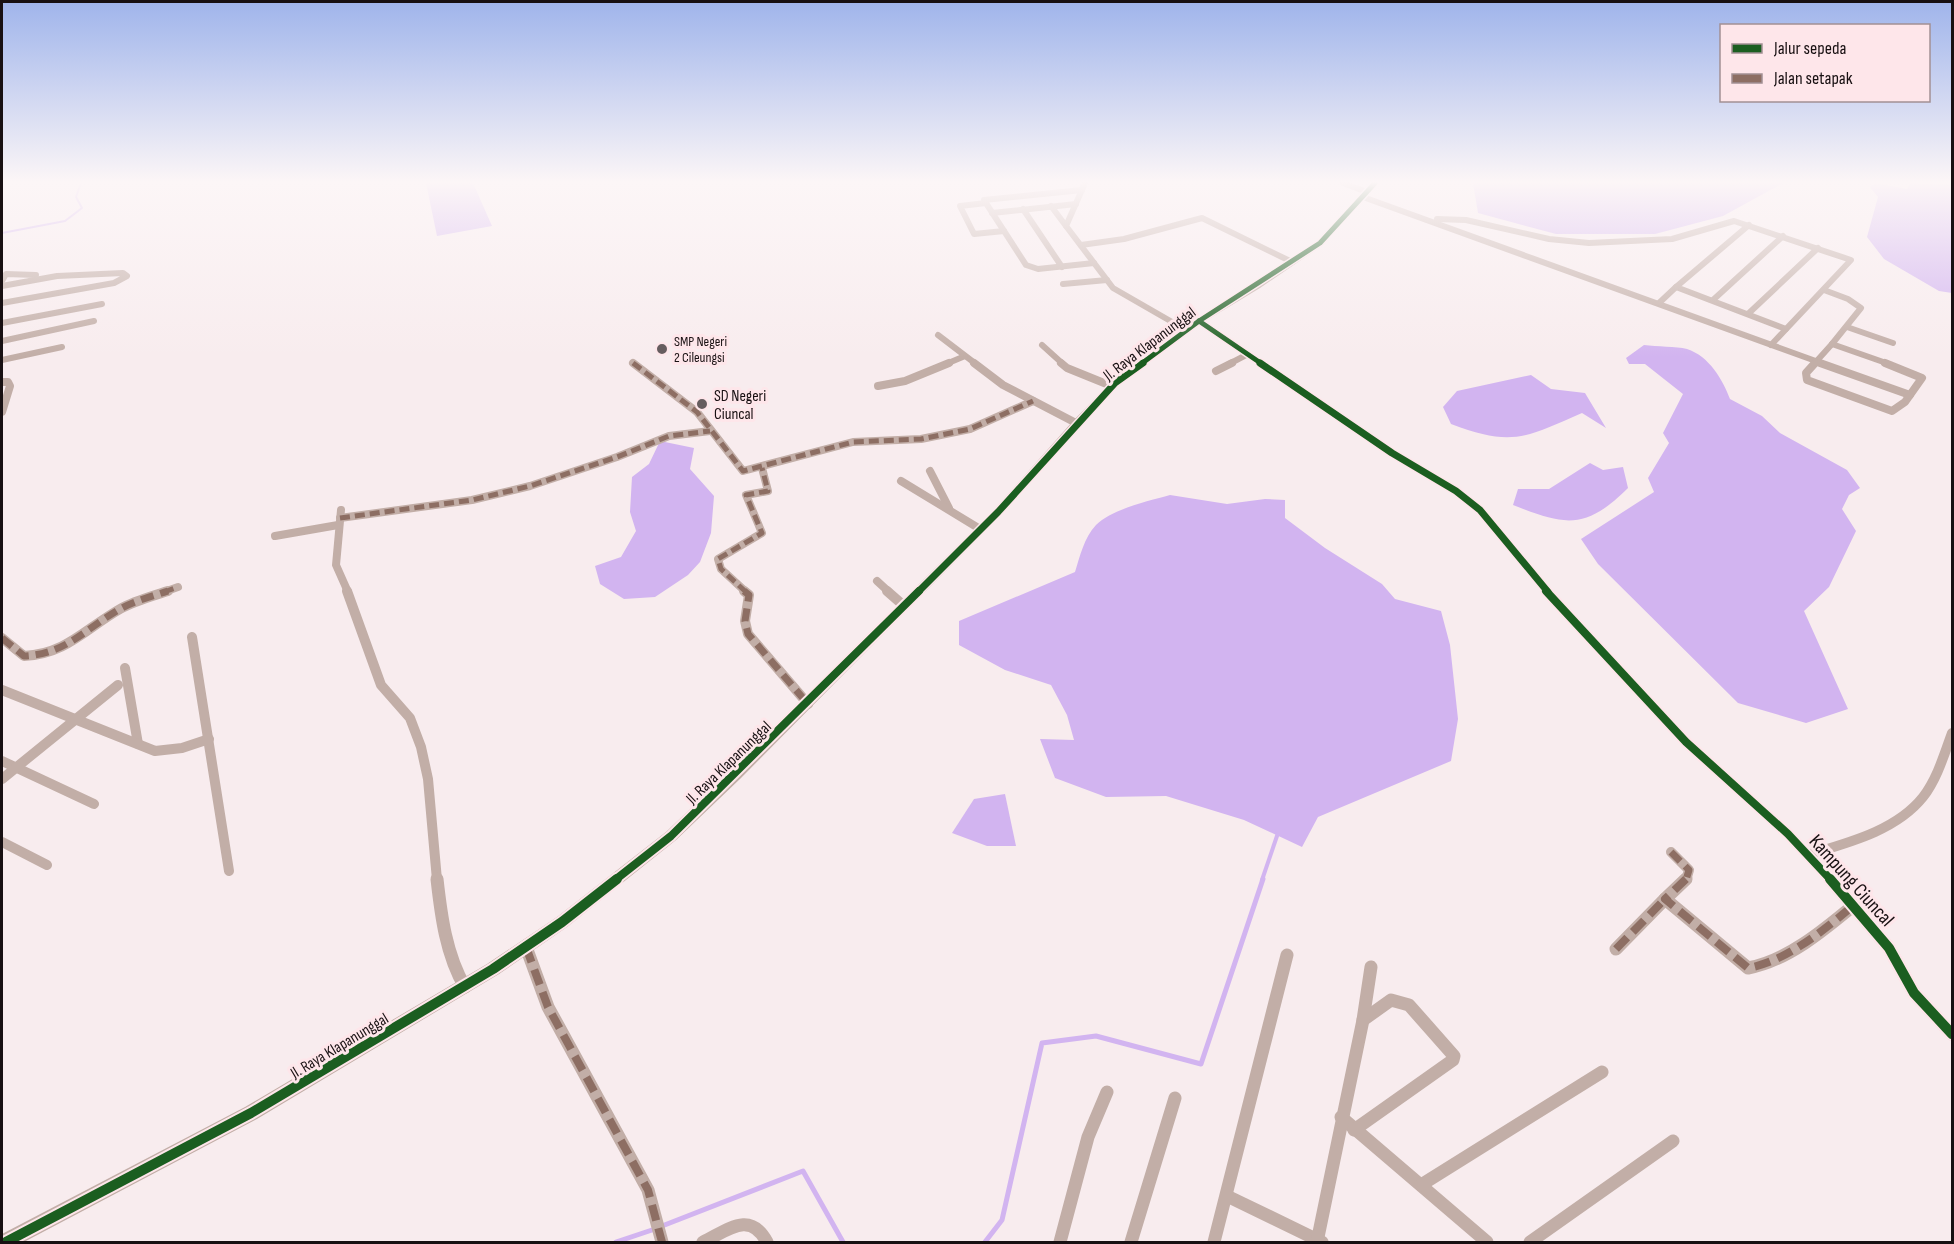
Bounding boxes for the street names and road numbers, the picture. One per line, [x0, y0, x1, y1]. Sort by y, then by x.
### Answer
street label: Jl. Raya Klapanunggal [1099, 303, 1200, 386]
street label: Jl. Raya Klapanunggal [682, 718, 776, 809]
street label: Kampung Ciuncal [1804, 830, 1899, 932]
street label: Jl. Raya Klapanunggal [286, 1010, 392, 1084]

